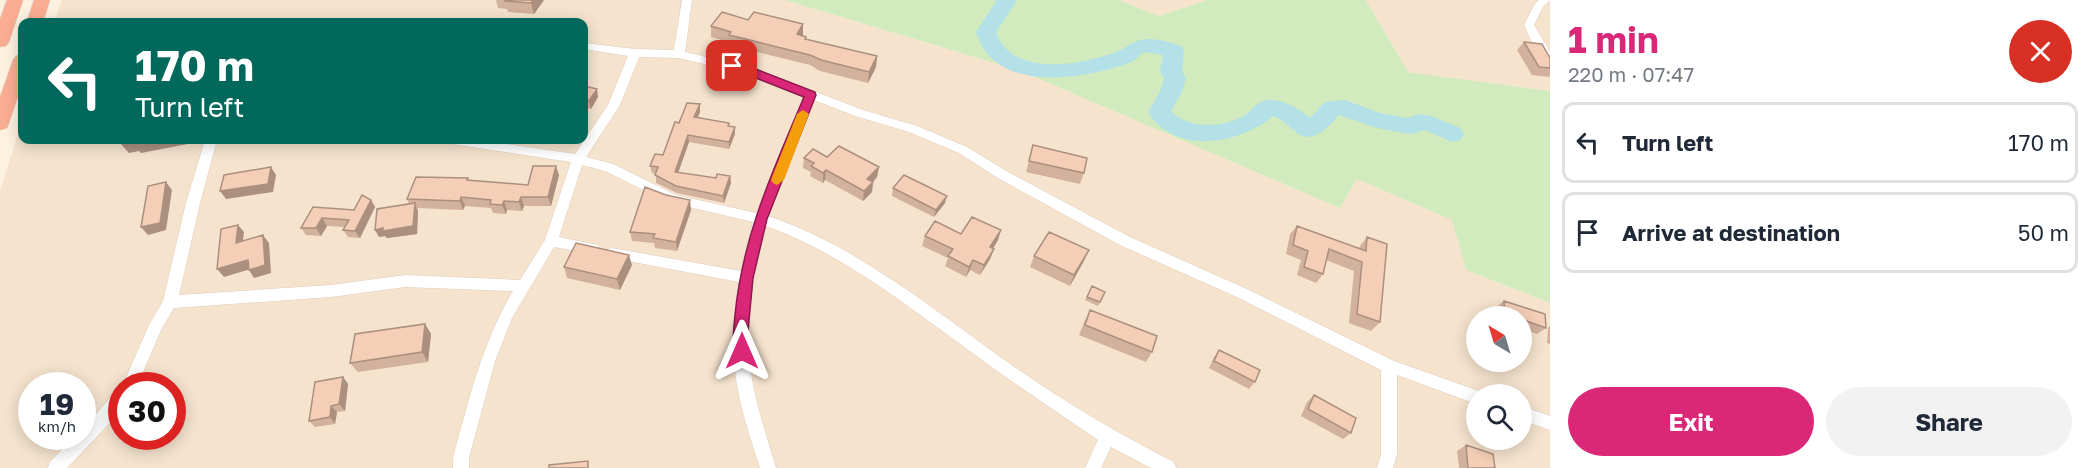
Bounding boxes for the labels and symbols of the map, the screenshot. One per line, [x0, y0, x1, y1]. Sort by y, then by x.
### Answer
pin [706, 40, 757, 91]
north arrow [1466, 306, 1532, 372]
position arrow [710, 319, 774, 383]
speed limit sign: 30 [108, 372, 186, 450]

